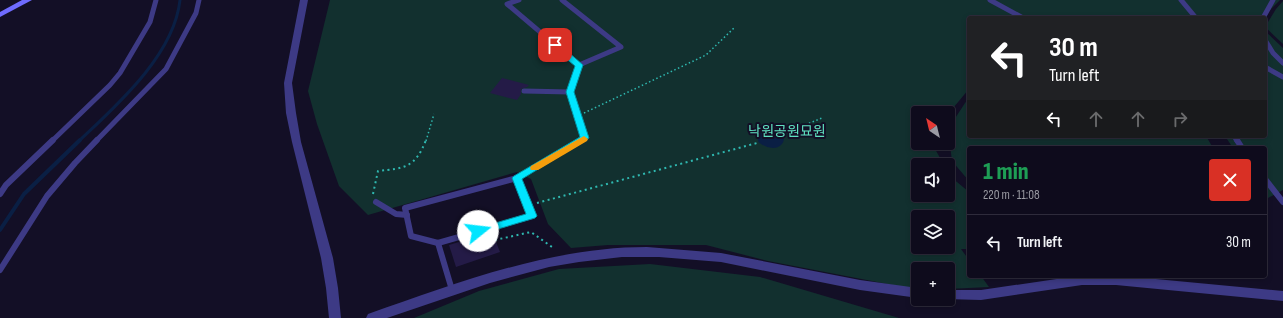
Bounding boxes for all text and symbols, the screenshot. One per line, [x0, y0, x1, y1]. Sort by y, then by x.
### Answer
pin [538, 28, 572, 62]
text: 30 m [1049, 31, 1098, 64]
icon: left [983, 32, 1035, 84]
icon: arrive [544, 34, 566, 56]
text: Turn left [1049, 65, 1100, 86]
north arrow [911, 106, 955, 150]
map controls [911, 106, 955, 306]
icon: left [1043, 108, 1065, 130]
icon: ahead [1085, 108, 1107, 130]
icon: ahead [1127, 108, 1149, 130]
icon: right [1169, 108, 1191, 130]
park label: 낙원공원묘원 [748, 123, 826, 140]
text: 1 min [983, 157, 1029, 186]
button: sound [911, 158, 955, 202]
button: close [1209, 159, 1251, 201]
text: 220 m · 11:08 [983, 187, 1040, 203]
position arrow [457, 210, 499, 252]
button: layers [911, 210, 955, 254]
icon: left [983, 232, 1005, 254]
text: Turn left [1017, 233, 1062, 252]
text: 30 m [1226, 233, 1251, 252]
button: + [911, 262, 955, 306]

